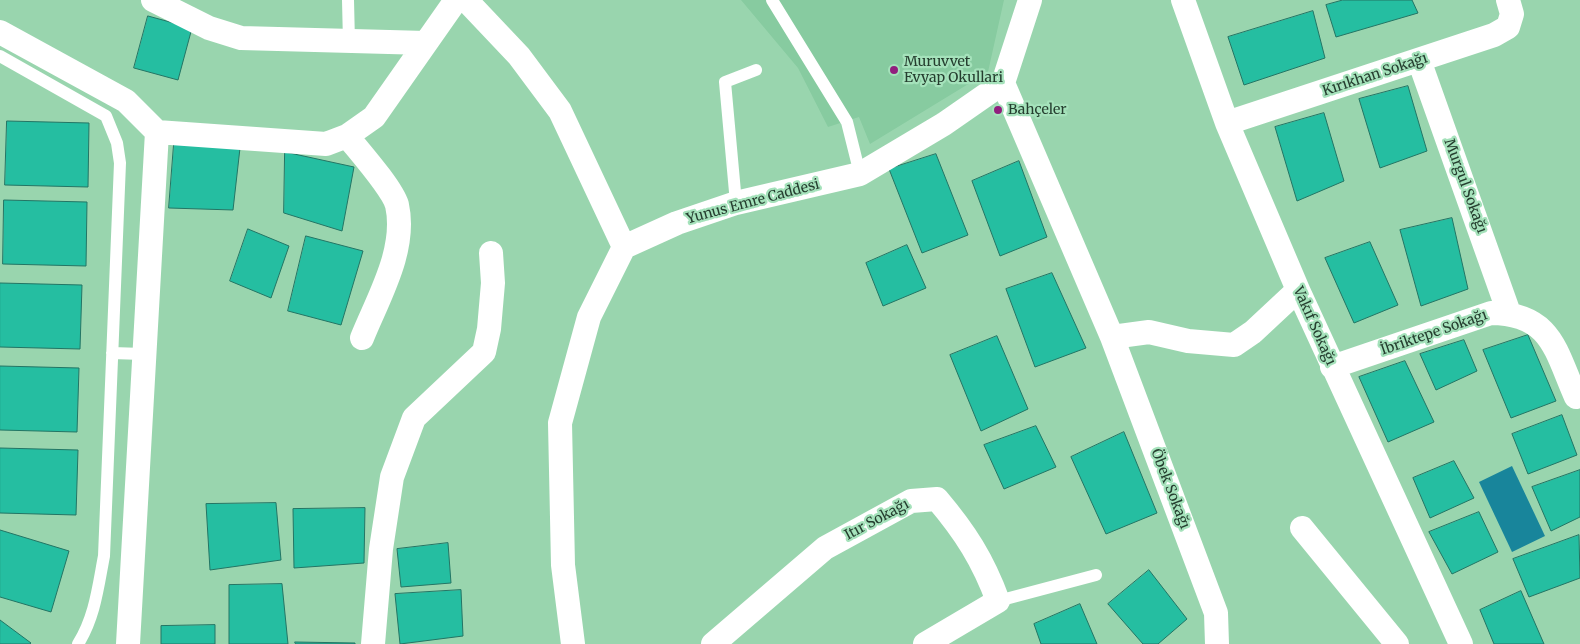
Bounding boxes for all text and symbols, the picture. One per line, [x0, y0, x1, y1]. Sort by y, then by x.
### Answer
street label: Kırıkhan Sokağı [1320, 50, 1430, 100]
place label: Muruvvet Evyap Okullari [904, 54, 1003, 86]
marker: Muruvvet Evyap Okullari [888, 64, 900, 76]
place label: Bahçeler [1008, 102, 1067, 118]
marker: Bahçeler [992, 104, 1004, 116]
street label: Murgul Sokağı [1440, 137, 1490, 235]
street label: Yunus Emre Caddesi [685, 176, 821, 228]
street label: Vakıf Sokağı [1289, 284, 1339, 368]
street label: İbriktepe Sokağı [1379, 307, 1489, 359]
street label: Öbek Sokağı [1147, 447, 1193, 531]
street label: Itır Sokağı [842, 496, 912, 544]

